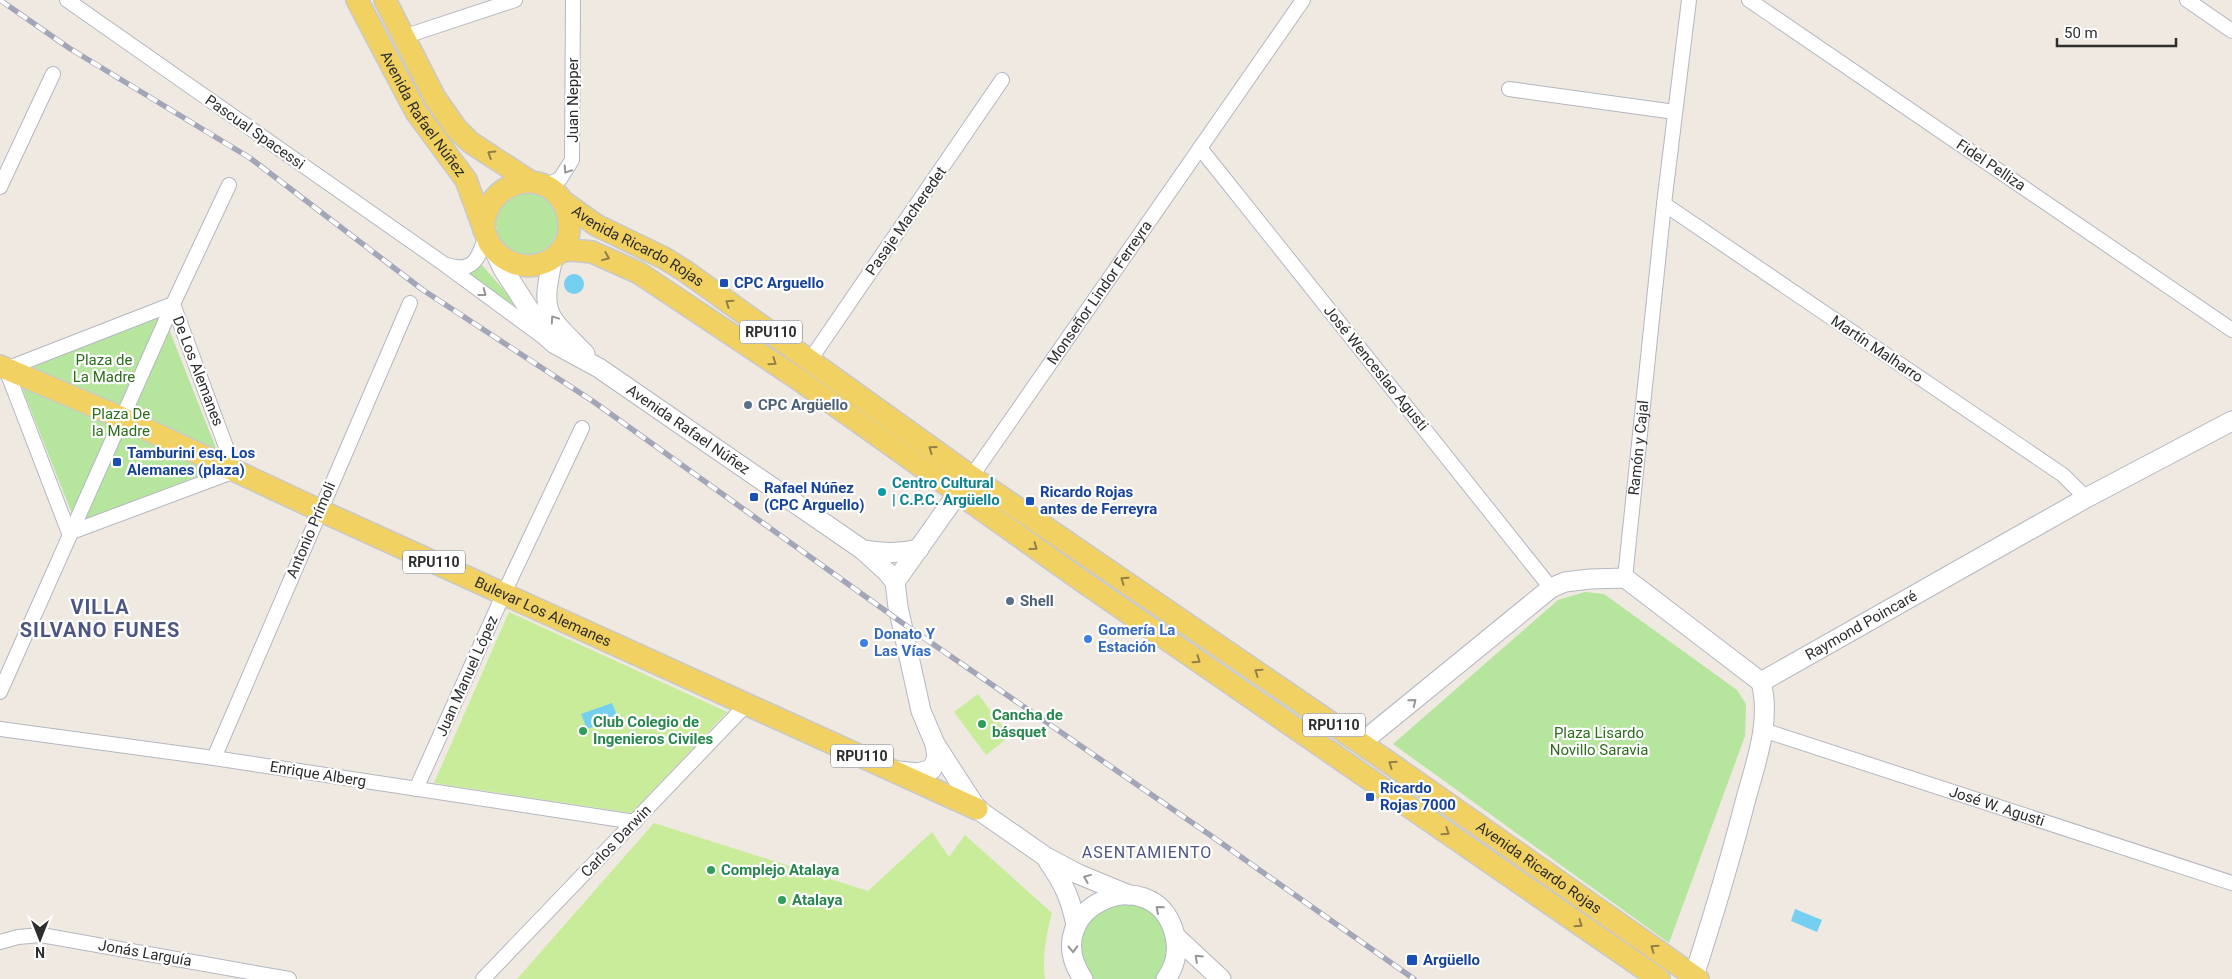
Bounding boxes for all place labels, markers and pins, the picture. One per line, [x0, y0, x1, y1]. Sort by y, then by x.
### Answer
place label: CPC Arguello [734, 274, 824, 292]
marker: CPC Arguello [718, 277, 730, 289]
place label: CPC Argüello [758, 396, 848, 414]
marker: CPC Argüello [742, 399, 754, 411]
place label: Tamburini esq. Los Alemanes (plaza) [127, 444, 256, 479]
marker: Tamburini esq. Los Alemanes (plaza) [111, 456, 123, 468]
place label: Centro Cultural | C.P.C. Argüello [892, 474, 1000, 509]
place label: Rafael Núñez (CPC Arguello) [764, 479, 864, 514]
place label: Ricardo Rojas antes de Ferreyra [1040, 483, 1157, 518]
marker: Centro Cultural | C.P.C. Argüello [876, 486, 888, 498]
marker: Rafael Núñez (CPC Arguello) [748, 491, 760, 503]
marker: Ricardo Rojas antes de Ferreyra [1024, 495, 1036, 507]
place label: Shell [1020, 592, 1054, 610]
marker: Shell [1004, 595, 1016, 607]
place label: Gomería La Estación [1098, 621, 1175, 656]
place label: Donato Y Las Vías [874, 625, 936, 660]
marker: Gomería La Estación [1082, 633, 1094, 645]
marker: Donato Y Las Vías [858, 637, 870, 649]
place label: Cancha de básquet [992, 706, 1063, 741]
place label: Club Colegio de Ingenieros Civiles [593, 713, 714, 748]
marker: Cancha de básquet [976, 718, 988, 730]
marker: Club Colegio de Ingenieros Civiles [577, 725, 589, 737]
place label: Ricardo Rojas 7000 [1380, 779, 1456, 814]
marker: Ricardo Rojas 7000 [1364, 791, 1376, 803]
place label: Complejo Atalaya [721, 861, 839, 879]
marker: Complejo Atalaya [705, 864, 717, 876]
place label: Atalaya [792, 891, 842, 909]
marker: Atalaya [776, 894, 788, 906]
place label: Argüello [1423, 951, 1480, 969]
marker: Argüello [1405, 953, 1419, 967]

